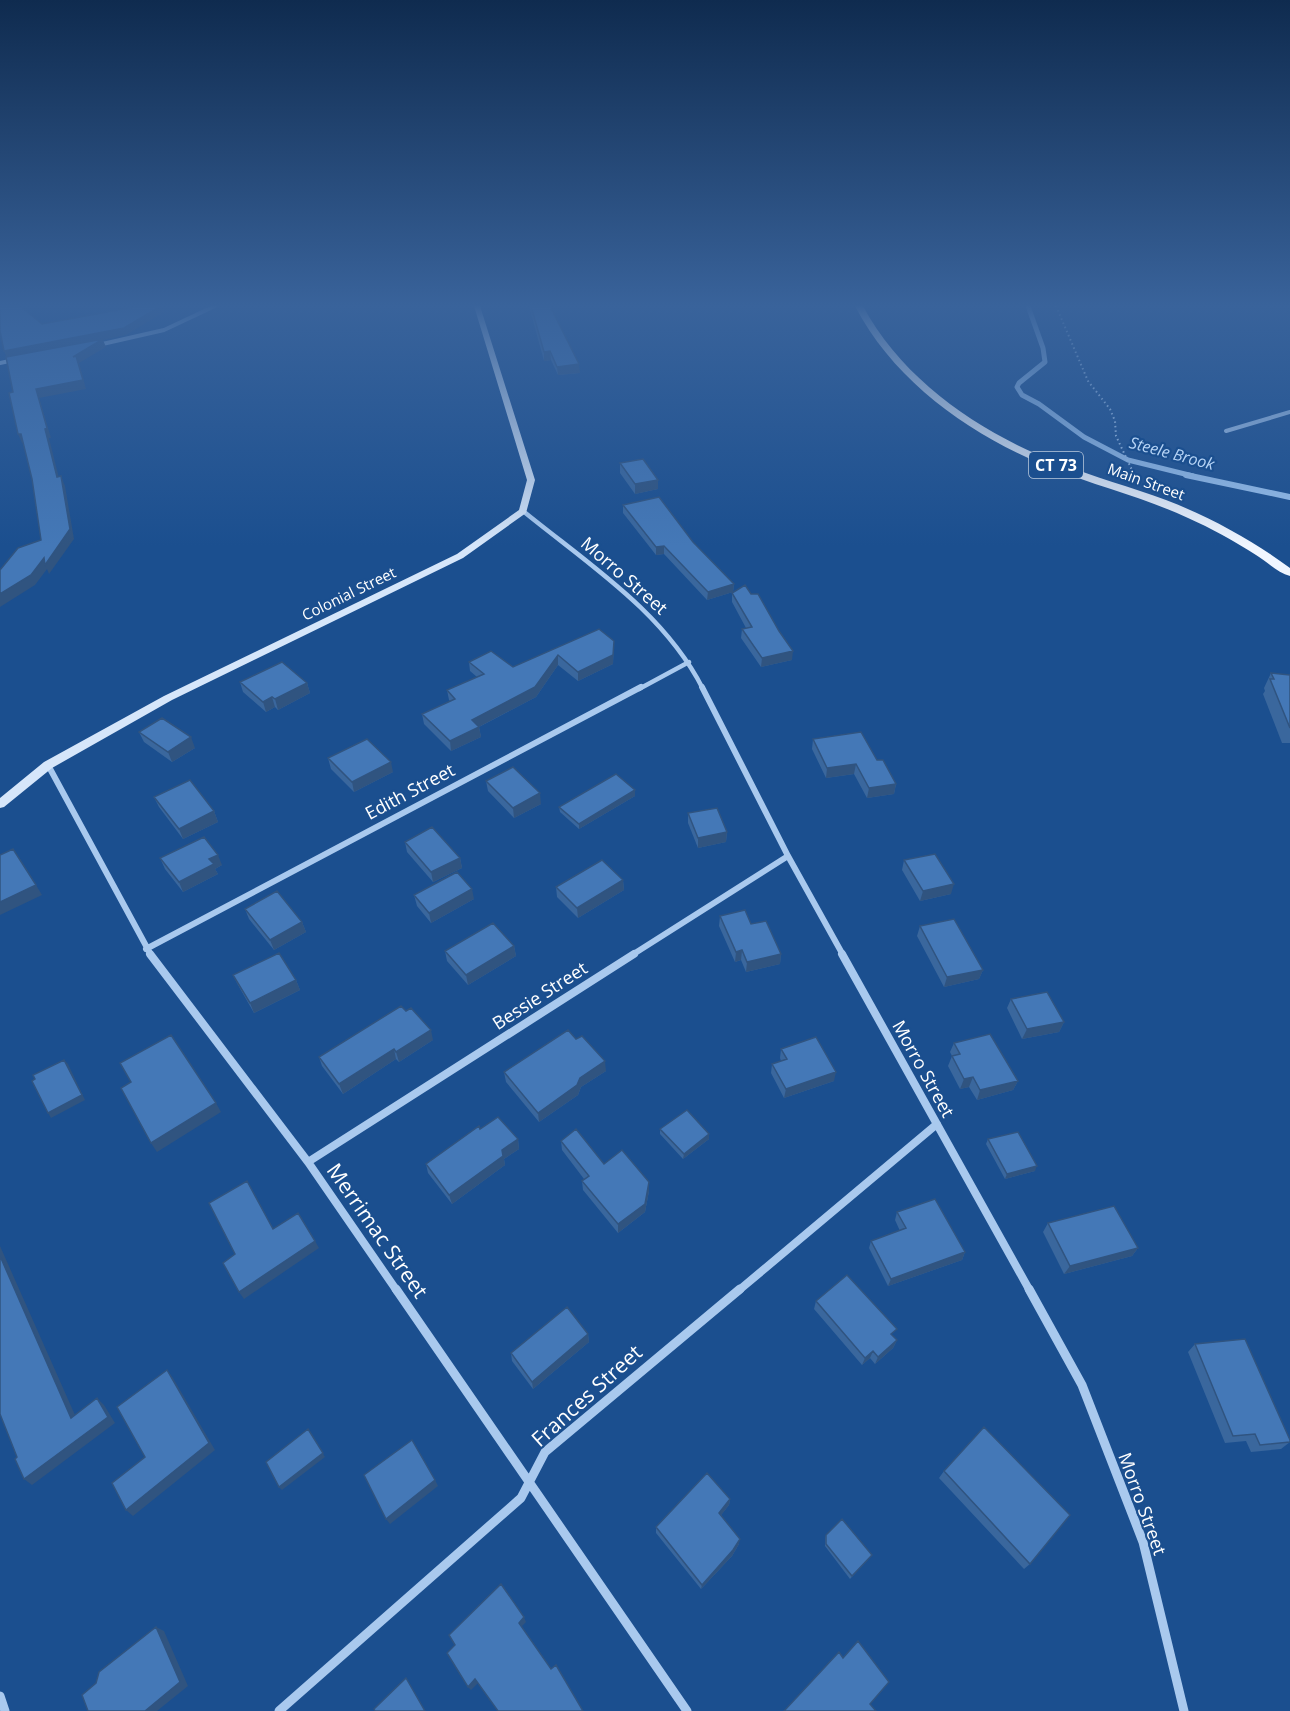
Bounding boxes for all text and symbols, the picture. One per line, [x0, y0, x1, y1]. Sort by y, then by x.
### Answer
water label: Steele Brook [1127, 431, 1218, 475]
road number: CT 73 [1029, 452, 1083, 478]
street label: Main Street [1105, 458, 1188, 504]
street label: Morro Street [576, 531, 673, 620]
street label: Colonial Street [298, 562, 399, 624]
street label: Edith Street [361, 758, 458, 825]
street label: Bessie Street [487, 956, 591, 1035]
street label: Morro Street [887, 1016, 960, 1121]
street label: Merrimac Street [321, 1158, 435, 1303]
street label: Frances Street [525, 1338, 648, 1452]
street label: Morro Street [1113, 1449, 1173, 1558]

